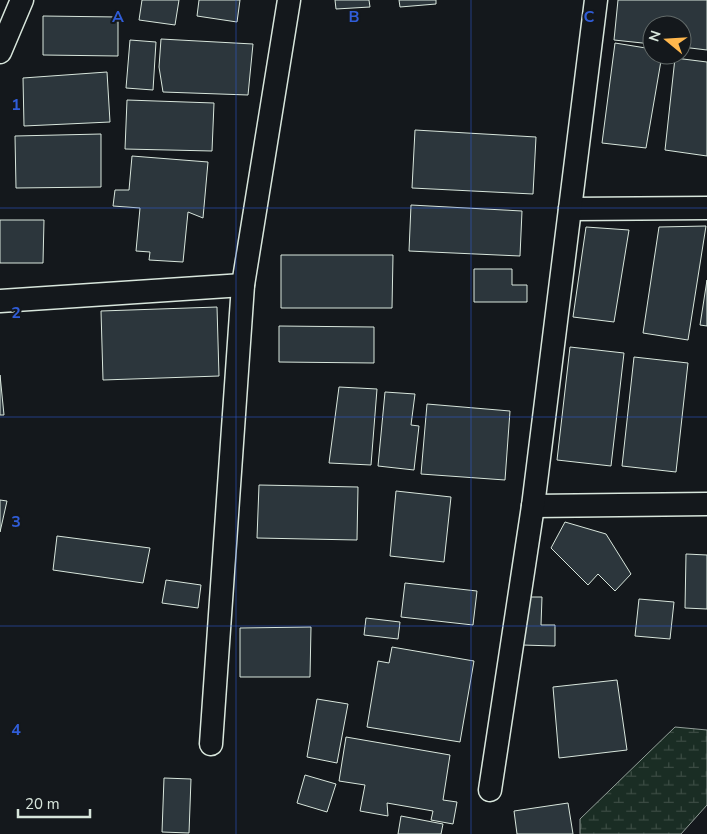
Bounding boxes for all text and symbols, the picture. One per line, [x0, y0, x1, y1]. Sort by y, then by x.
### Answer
text: A [112, 6, 124, 28]
text: B [348, 6, 360, 28]
text: C [584, 6, 595, 28]
north arrow [642, 15, 692, 65]
text: N [644, 28, 666, 44]
text: 1 [11, 94, 21, 116]
text: 2 [11, 302, 21, 324]
text: 3 [11, 511, 21, 533]
text: 4 [11, 719, 21, 741]
scale bar [18, 786, 90, 818]
text: 20 m [25, 794, 60, 814]

